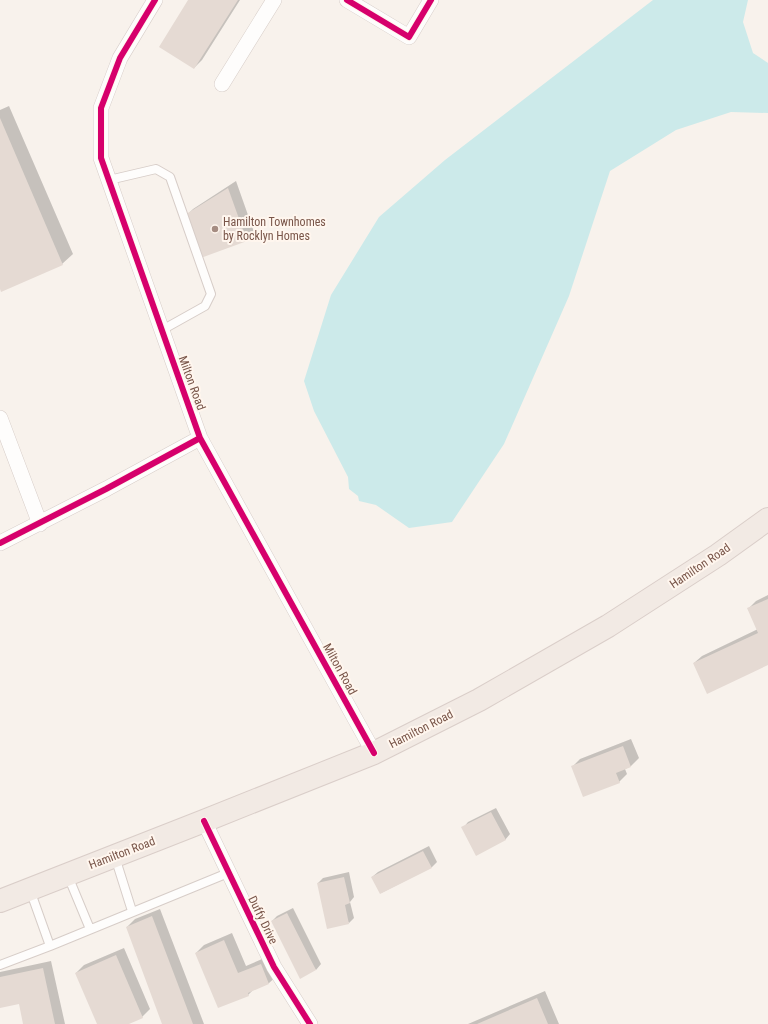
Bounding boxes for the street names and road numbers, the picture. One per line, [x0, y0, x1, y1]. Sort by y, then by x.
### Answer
street label: Milton Road [176, 354, 208, 412]
street label: Hamilton Road [667, 541, 733, 591]
street label: Milton Road [320, 641, 360, 697]
street label: Hamilton Road [387, 707, 455, 751]
street label: Hamilton Road [87, 834, 157, 872]
street label: Duffy Drive [245, 894, 281, 947]

